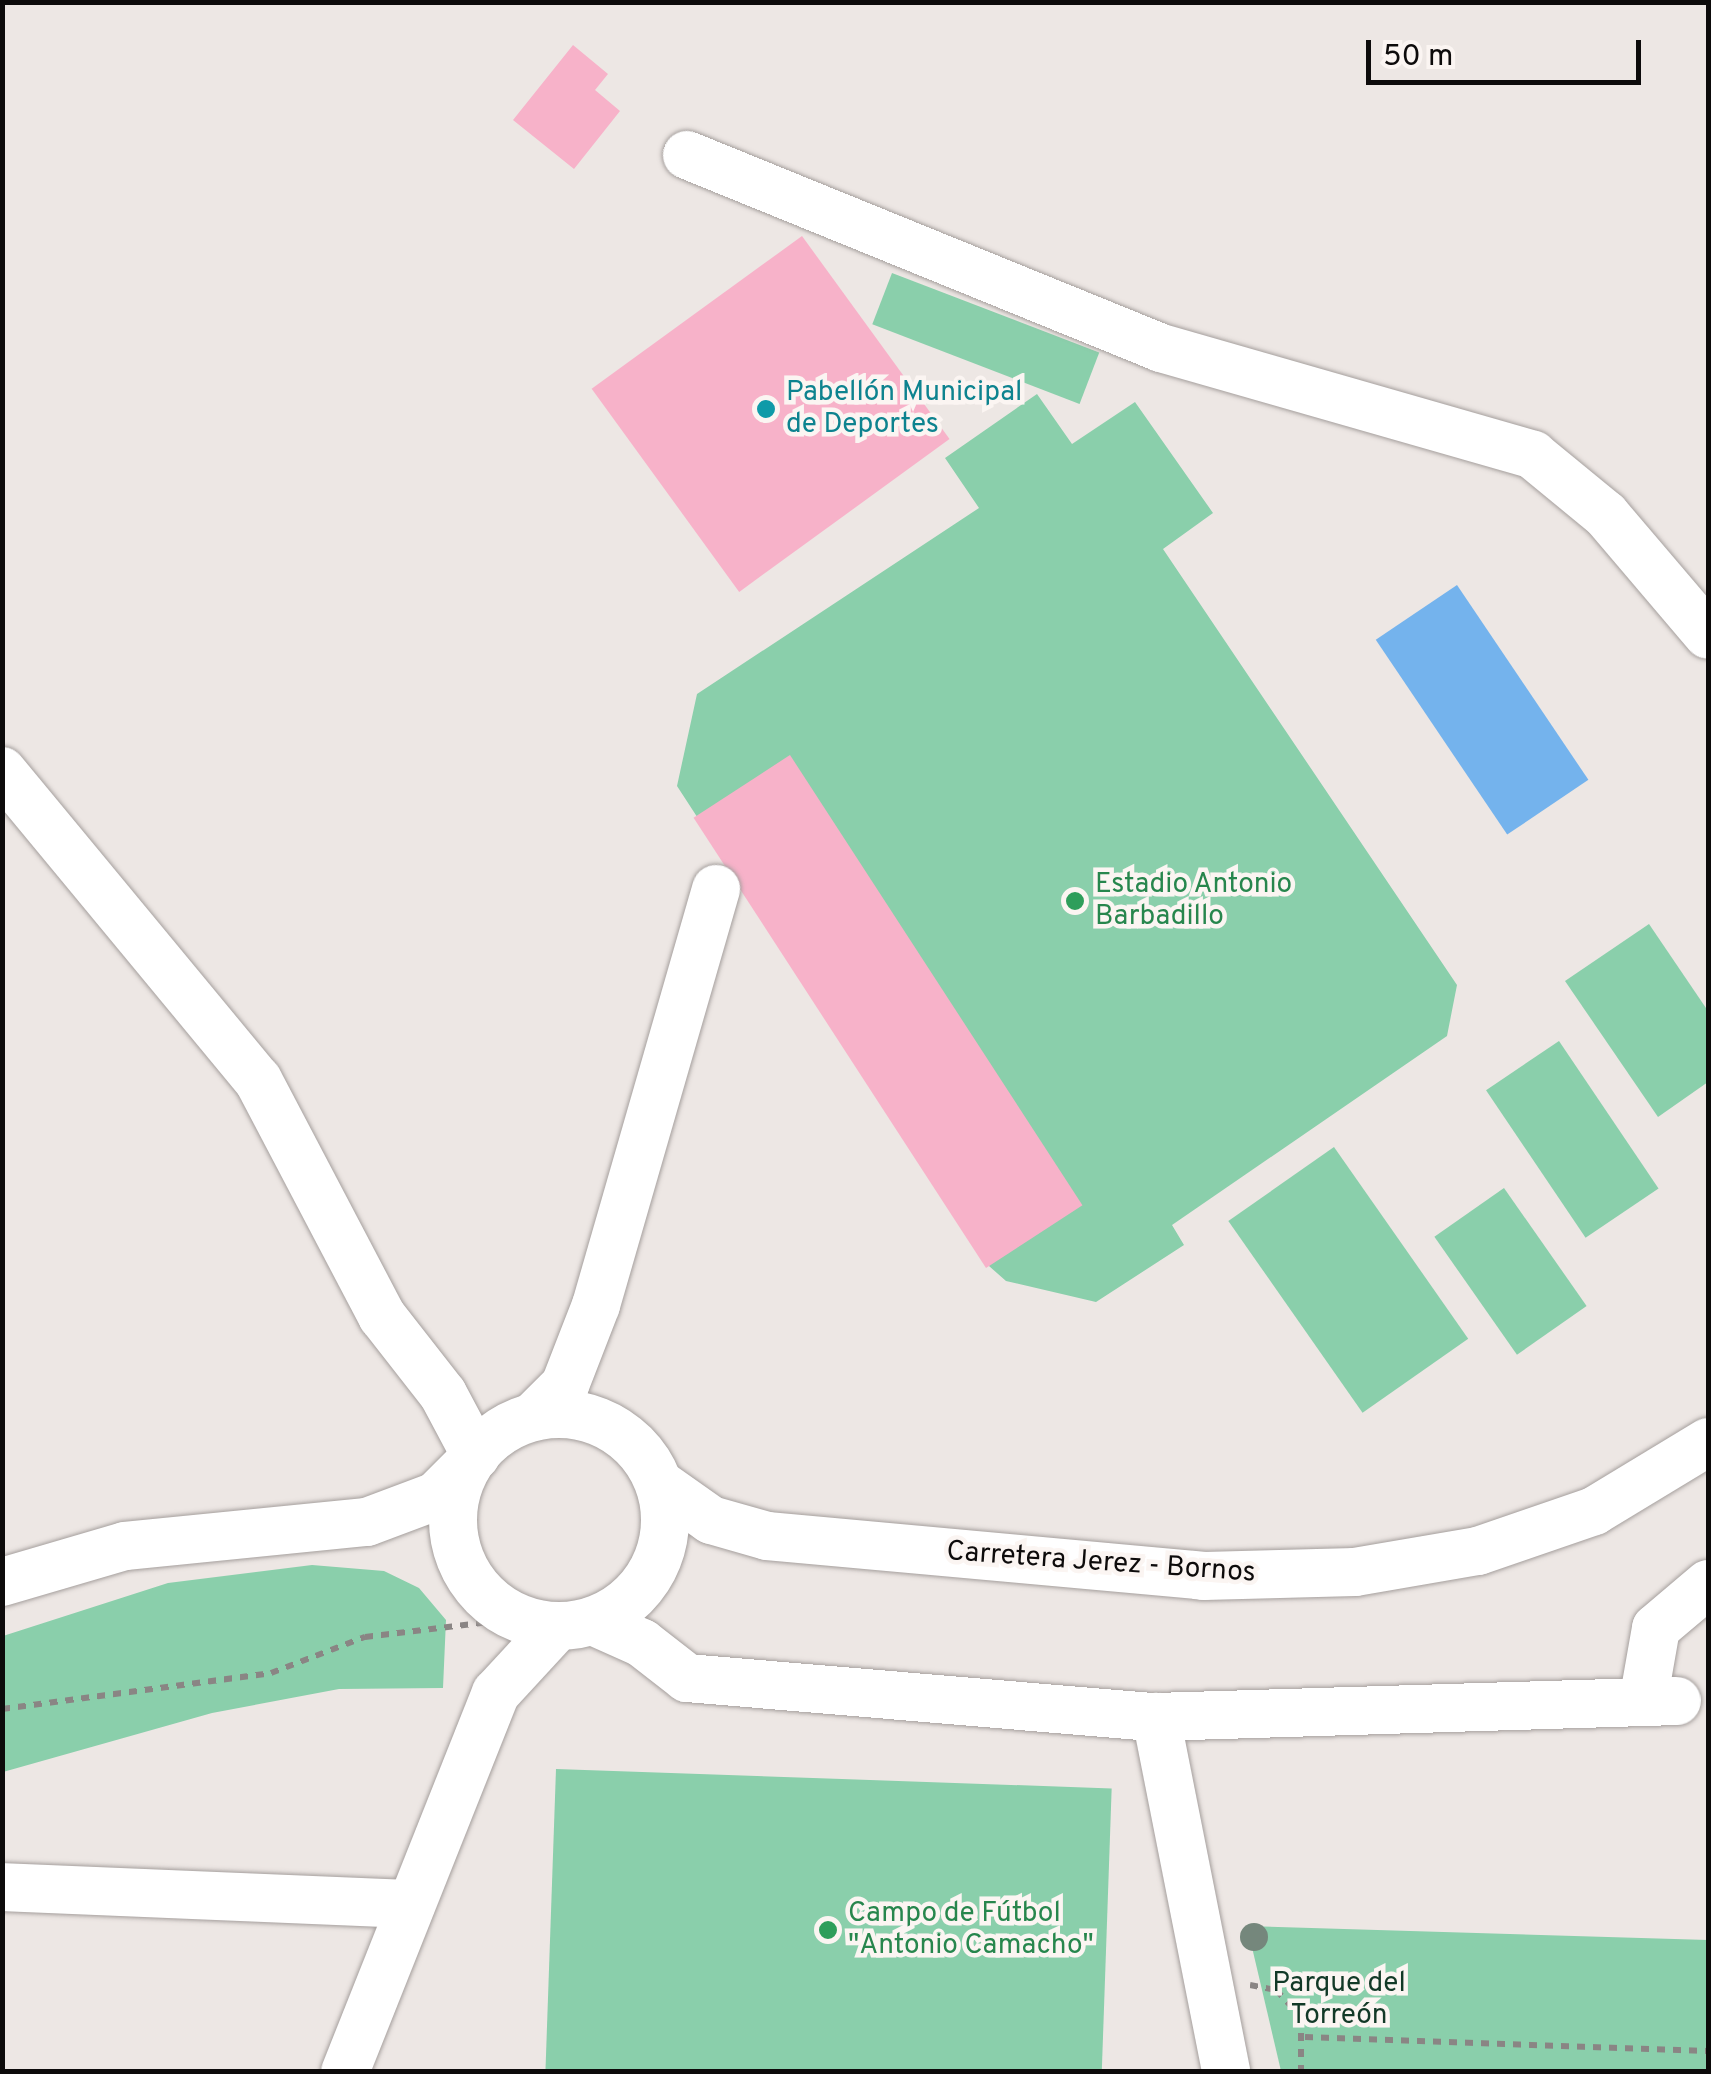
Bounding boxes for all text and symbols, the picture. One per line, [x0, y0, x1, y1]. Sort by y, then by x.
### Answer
scale bar [1371, 20, 1646, 82]
text: 50 m [1383, 39, 1453, 76]
place label: Pabellón Municipal de Deportes [786, 376, 1022, 442]
marker: Pabellón Municipal de Deportes [755, 398, 777, 420]
place label: Estadio Antonio Barbadillo [1095, 868, 1293, 934]
marker: Estadio Antonio Barbadillo [1064, 890, 1086, 912]
street label: Carretera Jerez - Bornos [945, 1535, 1257, 1591]
place label: Campo de Fútbol "Antonio Camacho" [848, 1897, 1094, 1963]
marker: Campo de Fútbol "Antonio Camacho" [817, 1919, 839, 1941]
park label: Parque del Torreón [1272, 1967, 1406, 2033]

